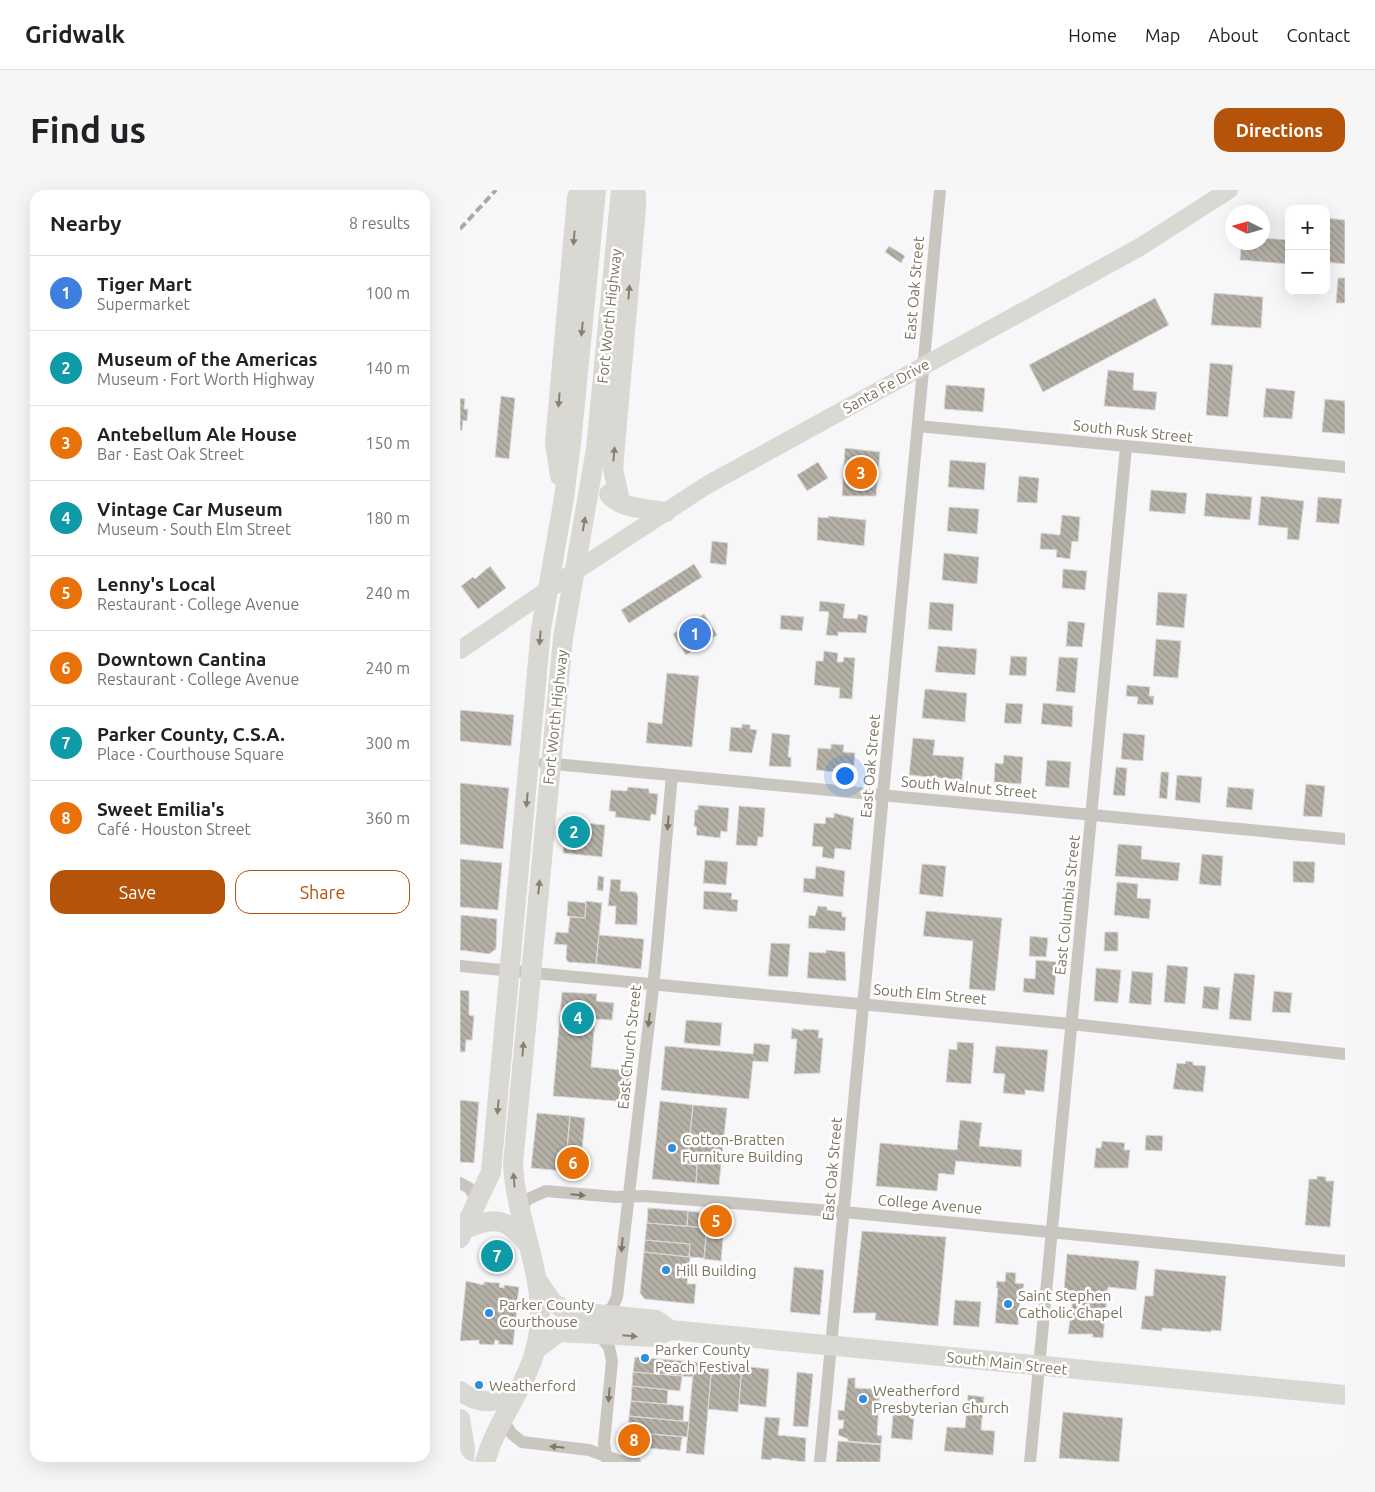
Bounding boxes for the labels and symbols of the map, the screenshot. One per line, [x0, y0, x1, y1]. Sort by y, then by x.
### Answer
north arrow [1225, 205, 1270, 250]
one-way arrow [569, 230, 577, 246]
street label: East Oak Street [901, 235, 927, 341]
street label: Fort Worth Highway [593, 248, 625, 384]
one-way arrow [625, 283, 633, 299]
one-way arrow [578, 321, 586, 337]
street label: Santa Fe Drive [840, 355, 932, 417]
one-way arrow [554, 392, 562, 408]
street label: South Rusk Street [1072, 416, 1194, 446]
one-way arrow [610, 445, 618, 461]
pin: 3 [845, 454, 877, 492]
one-way arrow [580, 516, 588, 532]
pin: 1 [679, 615, 711, 653]
one-way arrow [536, 630, 544, 646]
street label: Fort Worth Highway [539, 649, 571, 785]
street label: East Oak Street [857, 713, 883, 819]
your location [832, 763, 858, 789]
street label: South Walnut Street [900, 773, 1038, 801]
one-way arrow [522, 792, 530, 808]
pin: 2 [558, 813, 590, 851]
one-way arrow [663, 815, 671, 831]
street label: East Columbia Street [1051, 834, 1083, 976]
one-way arrow [535, 879, 543, 895]
street label: South Elm Street [873, 981, 987, 1007]
street label: East Church Street [614, 984, 644, 1110]
pin: 4 [562, 999, 594, 1037]
one-way arrow [645, 1012, 653, 1028]
one-way arrow [520, 1041, 528, 1057]
one-way arrow [494, 1100, 502, 1116]
street label: East Oak Street [819, 1116, 845, 1222]
place label: Cotton-Bratten Furniture Building [682, 1131, 803, 1165]
marker: Cotton-Bratten Furniture Building [666, 1142, 678, 1154]
pin: 6 [557, 1144, 589, 1182]
one-way arrow [510, 1172, 518, 1188]
one-way arrow [570, 1191, 586, 1199]
street label: College Avenue [877, 1191, 983, 1217]
pin: 5 [700, 1202, 732, 1240]
pin: 7 [481, 1237, 513, 1275]
one-way arrow [618, 1237, 626, 1253]
place label: Hill Building [676, 1262, 757, 1279]
marker: Hill Building [660, 1264, 672, 1276]
place label: Saint Stephen Catholic Chapel [1018, 1287, 1123, 1321]
place label: Parker County Courthouse [499, 1296, 594, 1330]
marker: Saint Stephen Catholic Chapel [1002, 1298, 1014, 1310]
marker: Parker County Courthouse [483, 1307, 495, 1319]
one-way arrow [622, 1332, 638, 1340]
place label: Parker County Peach Festival [655, 1341, 750, 1375]
street label: South Main Street [946, 1348, 1068, 1378]
marker: Parker County Peach Festival [639, 1352, 651, 1364]
place label: Weatherford [489, 1377, 576, 1394]
marker: Weatherford [473, 1379, 485, 1391]
place label: Weatherford Presbyterian Church [873, 1382, 1009, 1416]
one-way arrow [605, 1387, 613, 1403]
marker: Weatherford Presbyterian Church [857, 1393, 869, 1405]
pin: 8 [618, 1421, 650, 1459]
one-way arrow [549, 1443, 565, 1451]

